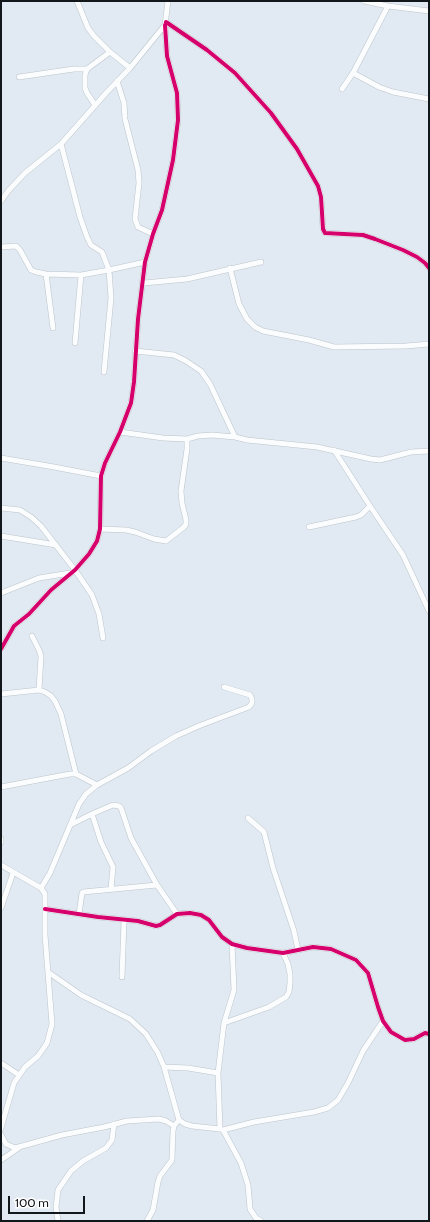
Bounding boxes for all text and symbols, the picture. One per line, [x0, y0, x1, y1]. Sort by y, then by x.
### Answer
scale bar [10, 1188, 87, 1214]
text: 100 m [15, 1195, 49, 1210]

